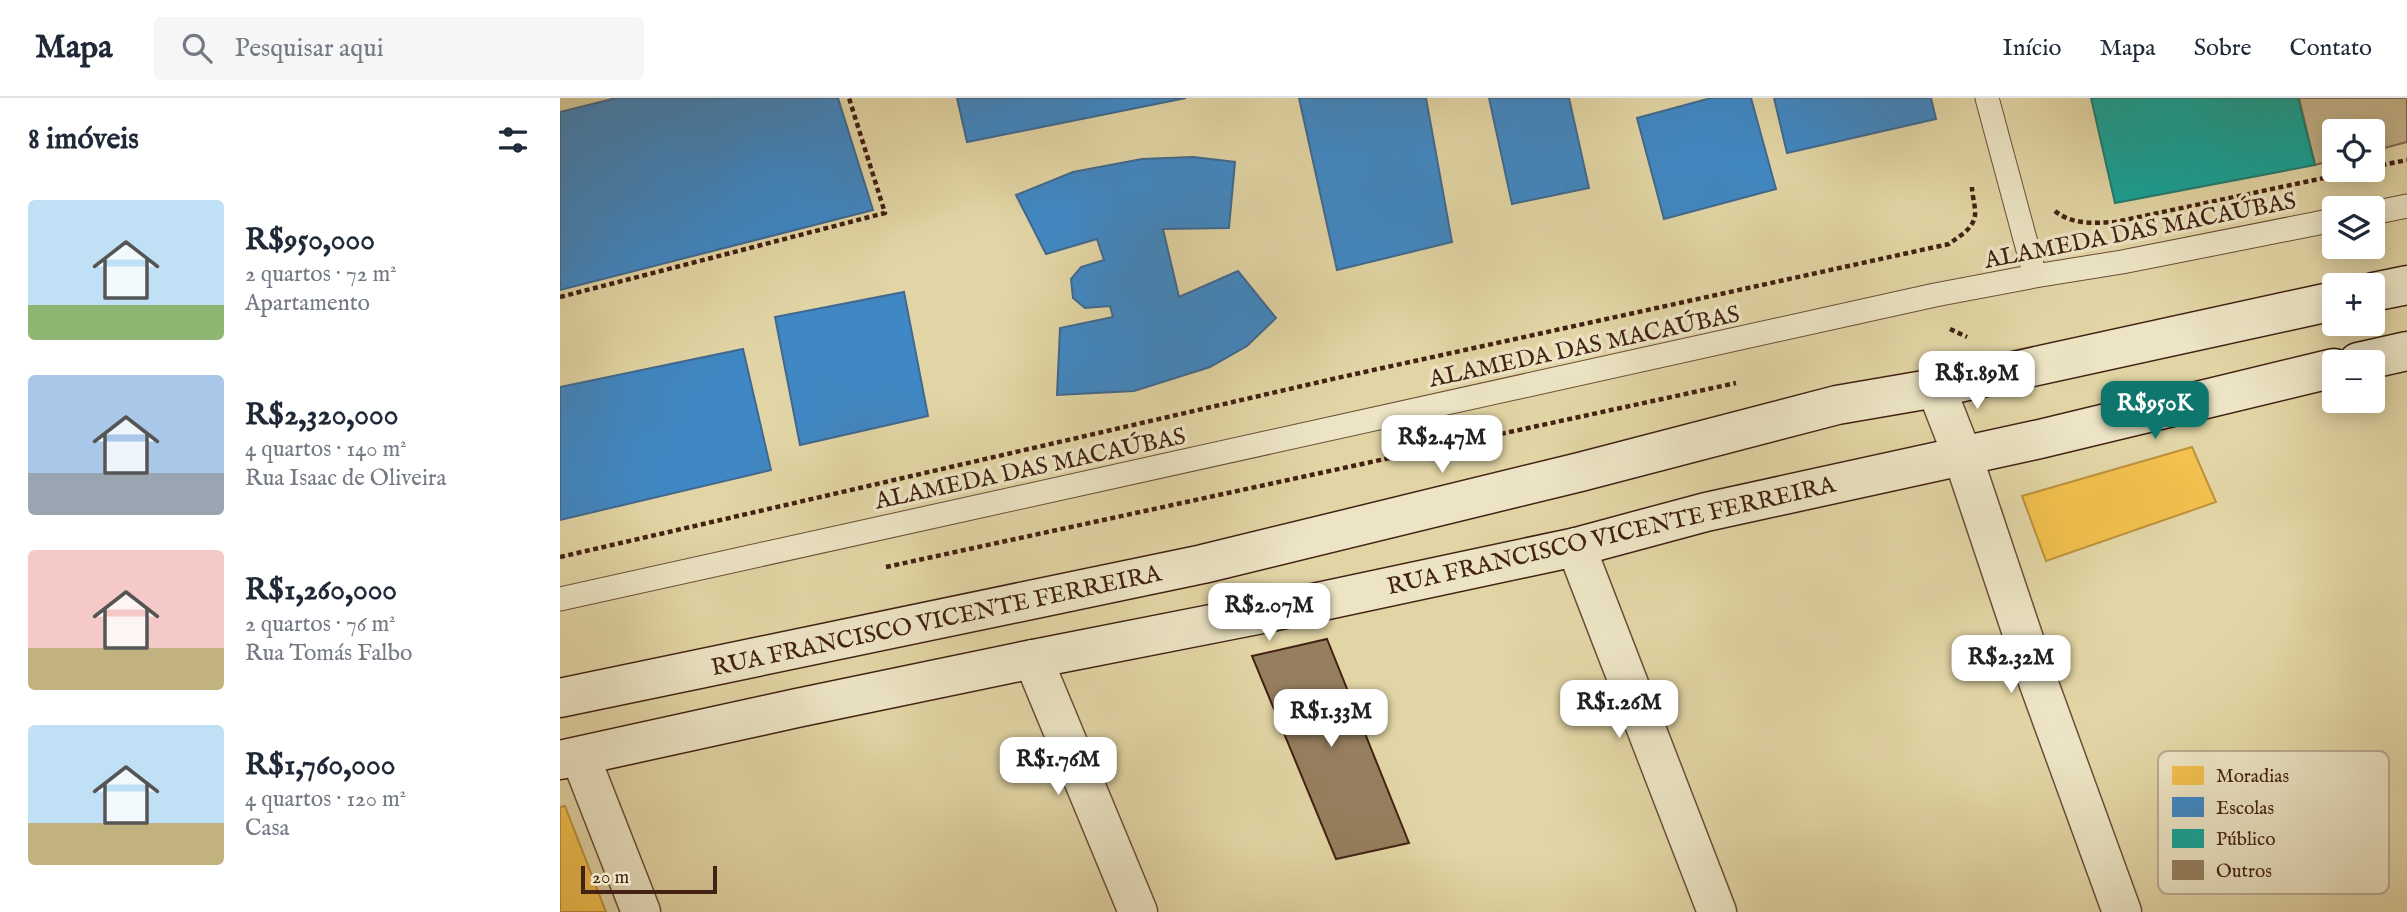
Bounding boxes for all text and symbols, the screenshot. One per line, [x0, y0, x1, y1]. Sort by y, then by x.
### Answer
search box [154, 17, 644, 80]
text: Mapa [35, 27, 112, 69]
icon: search [178, 29, 216, 67]
text: Pesquisar aqui [234, 32, 384, 65]
text: Início [2002, 33, 2061, 64]
text: Mapa [2099, 33, 2156, 64]
text: Sobre [2194, 33, 2252, 64]
text: Contato [2290, 33, 2372, 64]
map controls [2322, 119, 2385, 413]
button: locate [2322, 119, 2385, 182]
text: 8 imóveis [28, 121, 139, 159]
icon: filters [494, 121, 532, 159]
street label: ALAMEDA DAS MACAÚBAS [1981, 186, 2299, 277]
button: layers [2322, 196, 2385, 259]
text: R$950,000 [245, 222, 375, 260]
icon: home [84, 228, 168, 312]
text: 2 quartos · 72 m² [245, 260, 397, 289]
button: + [2322, 273, 2385, 336]
text: Apartamento [245, 289, 370, 318]
street label: ALAMEDA DAS MACAÚBAS [1425, 299, 1743, 396]
button: − [2322, 350, 2385, 413]
pin: R$1.89M [1912, 352, 2042, 411]
text: R$1.89M [1935, 359, 2019, 388]
pin: R$950K [2098, 382, 2212, 441]
text: R$950K [2117, 389, 2193, 418]
text: R$2,320,000 [245, 397, 399, 435]
icon: home [84, 403, 168, 487]
pin: R$2.47M [1377, 416, 1507, 475]
street label: ALAMEDA DAS MACAÚBAS [871, 421, 1189, 518]
text: R$2.47M [1398, 423, 1486, 452]
text: 4 quartos · 140 m² [245, 435, 407, 464]
text: Rua Isaac de Oliveira [245, 464, 446, 493]
street label: RUA FRANCISCO VICENTE FERREIRA [1384, 470, 1839, 603]
street label: RUA FRANCISCO VICENTE FERREIRA [708, 558, 1165, 684]
text: R$1,260,000 [245, 572, 397, 610]
icon: home [84, 578, 168, 662]
pin: R$2.07M [1204, 584, 1334, 643]
text: R$2.07M [1224, 591, 1314, 620]
text: 2 quartos · 76 m² [245, 610, 396, 639]
pin: R$2.32M [1946, 636, 2076, 695]
text: Rua Tomás Falbo [245, 639, 412, 668]
text: R$2.32M [1968, 643, 2054, 672]
pin: R$1.26M [1554, 680, 1684, 740]
text: R$1.26M [1576, 688, 1662, 717]
pin: R$1.33M [1266, 690, 1396, 749]
text: R$1.33M [1290, 697, 1372, 726]
pin: R$1.76M [993, 738, 1123, 797]
text: R$1.76M [1016, 745, 1100, 774]
text: R$1,760,000 [245, 747, 395, 785]
legend [2158, 751, 2389, 894]
icon: home [84, 753, 168, 837]
text: Moradias [2216, 765, 2289, 789]
text: 4 quartos · 120 m² [245, 785, 406, 814]
text: Escolas [2216, 797, 2274, 821]
text: Casa [245, 814, 289, 843]
text: Público [2216, 828, 2276, 852]
text: Outros [2216, 860, 2272, 884]
scale bar [581, 863, 718, 895]
text: 20 m [592, 866, 629, 890]

